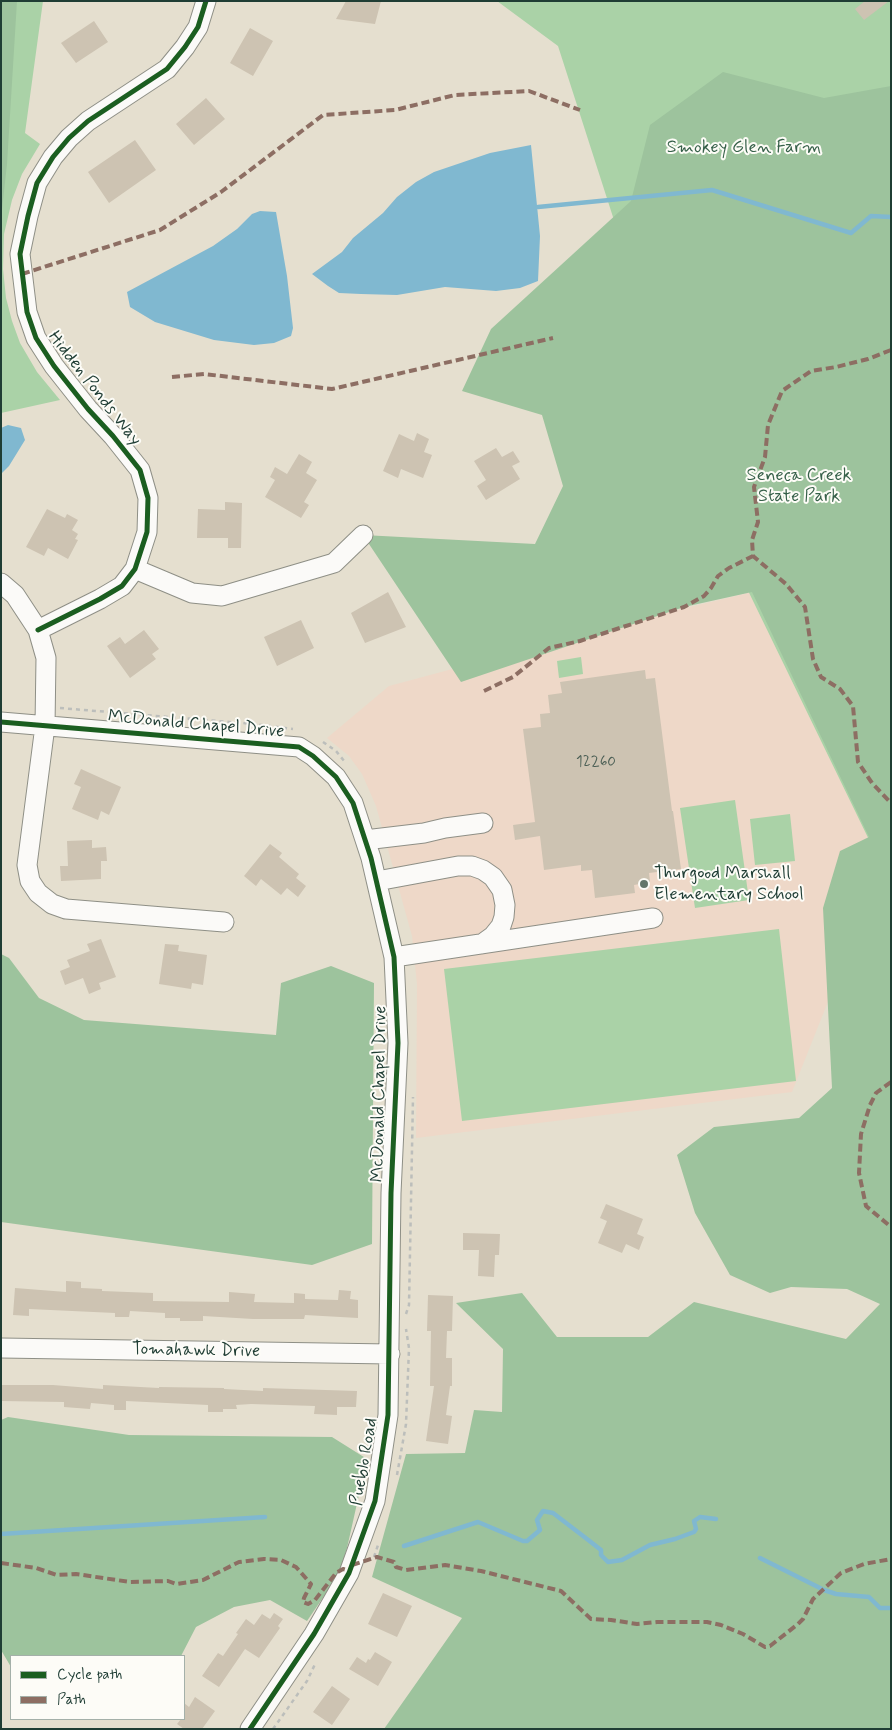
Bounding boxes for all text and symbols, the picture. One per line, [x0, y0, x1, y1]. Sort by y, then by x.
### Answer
park label: Smokey Glen Farm [667, 137, 821, 159]
street label: Hidden Ponds Way [43, 327, 145, 451]
park label: Seneca Creek State Park [747, 465, 851, 508]
street label: McDonald Chapel Drive [107, 707, 285, 743]
house number: 12260 [576, 754, 616, 772]
place label: Thurgood Marshall Elementary School [654, 863, 804, 906]
marker: Thurgood Marshall Elementary School [638, 878, 650, 890]
street label: McDonald Chapel Drive [368, 1005, 392, 1183]
street label: Tomahawk Drive [132, 1339, 260, 1363]
street label: Pueblo Road [347, 1416, 383, 1508]
legend [10, 1655, 185, 1720]
text: Cycle path [57, 1665, 122, 1685]
text: Path [57, 1690, 86, 1710]

